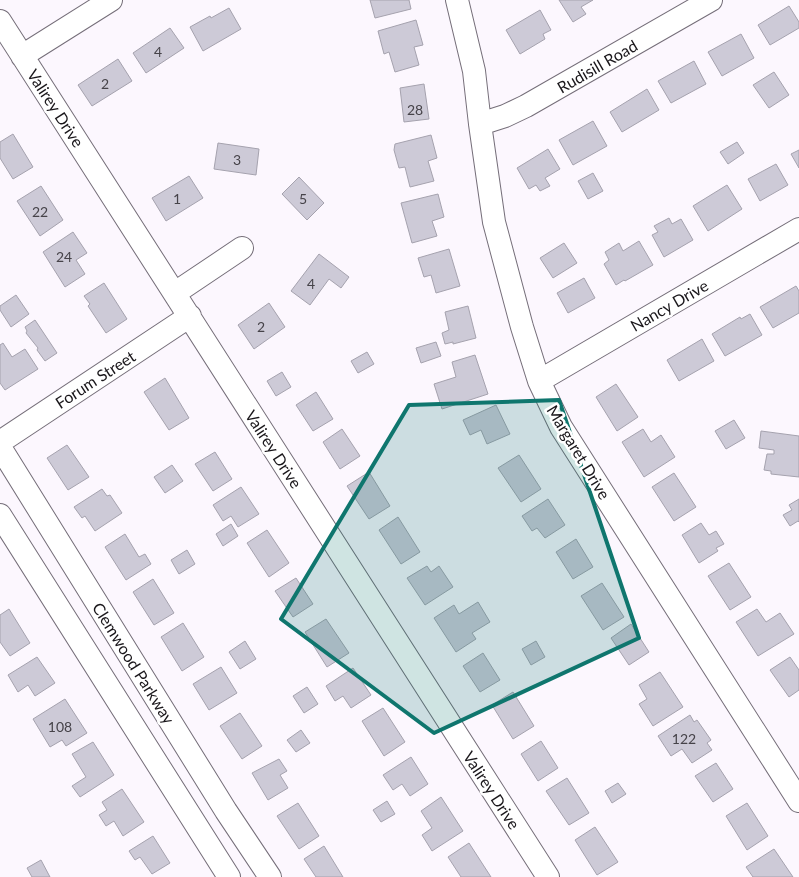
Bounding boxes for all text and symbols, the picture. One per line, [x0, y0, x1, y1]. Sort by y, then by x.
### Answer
street label: Rudisill Road [554, 35, 640, 97]
house number: 4 [154, 43, 162, 60]
street label: Valirey Drive [24, 65, 88, 151]
house number: 2 [101, 75, 109, 92]
house number: 28 [407, 101, 423, 118]
house number: 3 [233, 151, 241, 168]
house number: 1 [173, 190, 181, 207]
house number: 5 [299, 190, 307, 207]
house number: 22 [32, 203, 48, 220]
house number: 24 [56, 248, 72, 265]
house number: 4 [307, 275, 315, 292]
street label: Nancy Drive [627, 275, 711, 335]
house number: 2 [257, 318, 265, 335]
street label: Forum Street [51, 346, 139, 412]
street label: Margaret Drive [543, 402, 615, 502]
street label: Valirey Drive [242, 406, 306, 492]
street label: Clemwood Parkway [89, 599, 179, 728]
house number: 108 [48, 718, 72, 735]
house number: 122 [672, 730, 696, 747]
street label: Valirey Drive [460, 747, 524, 833]

